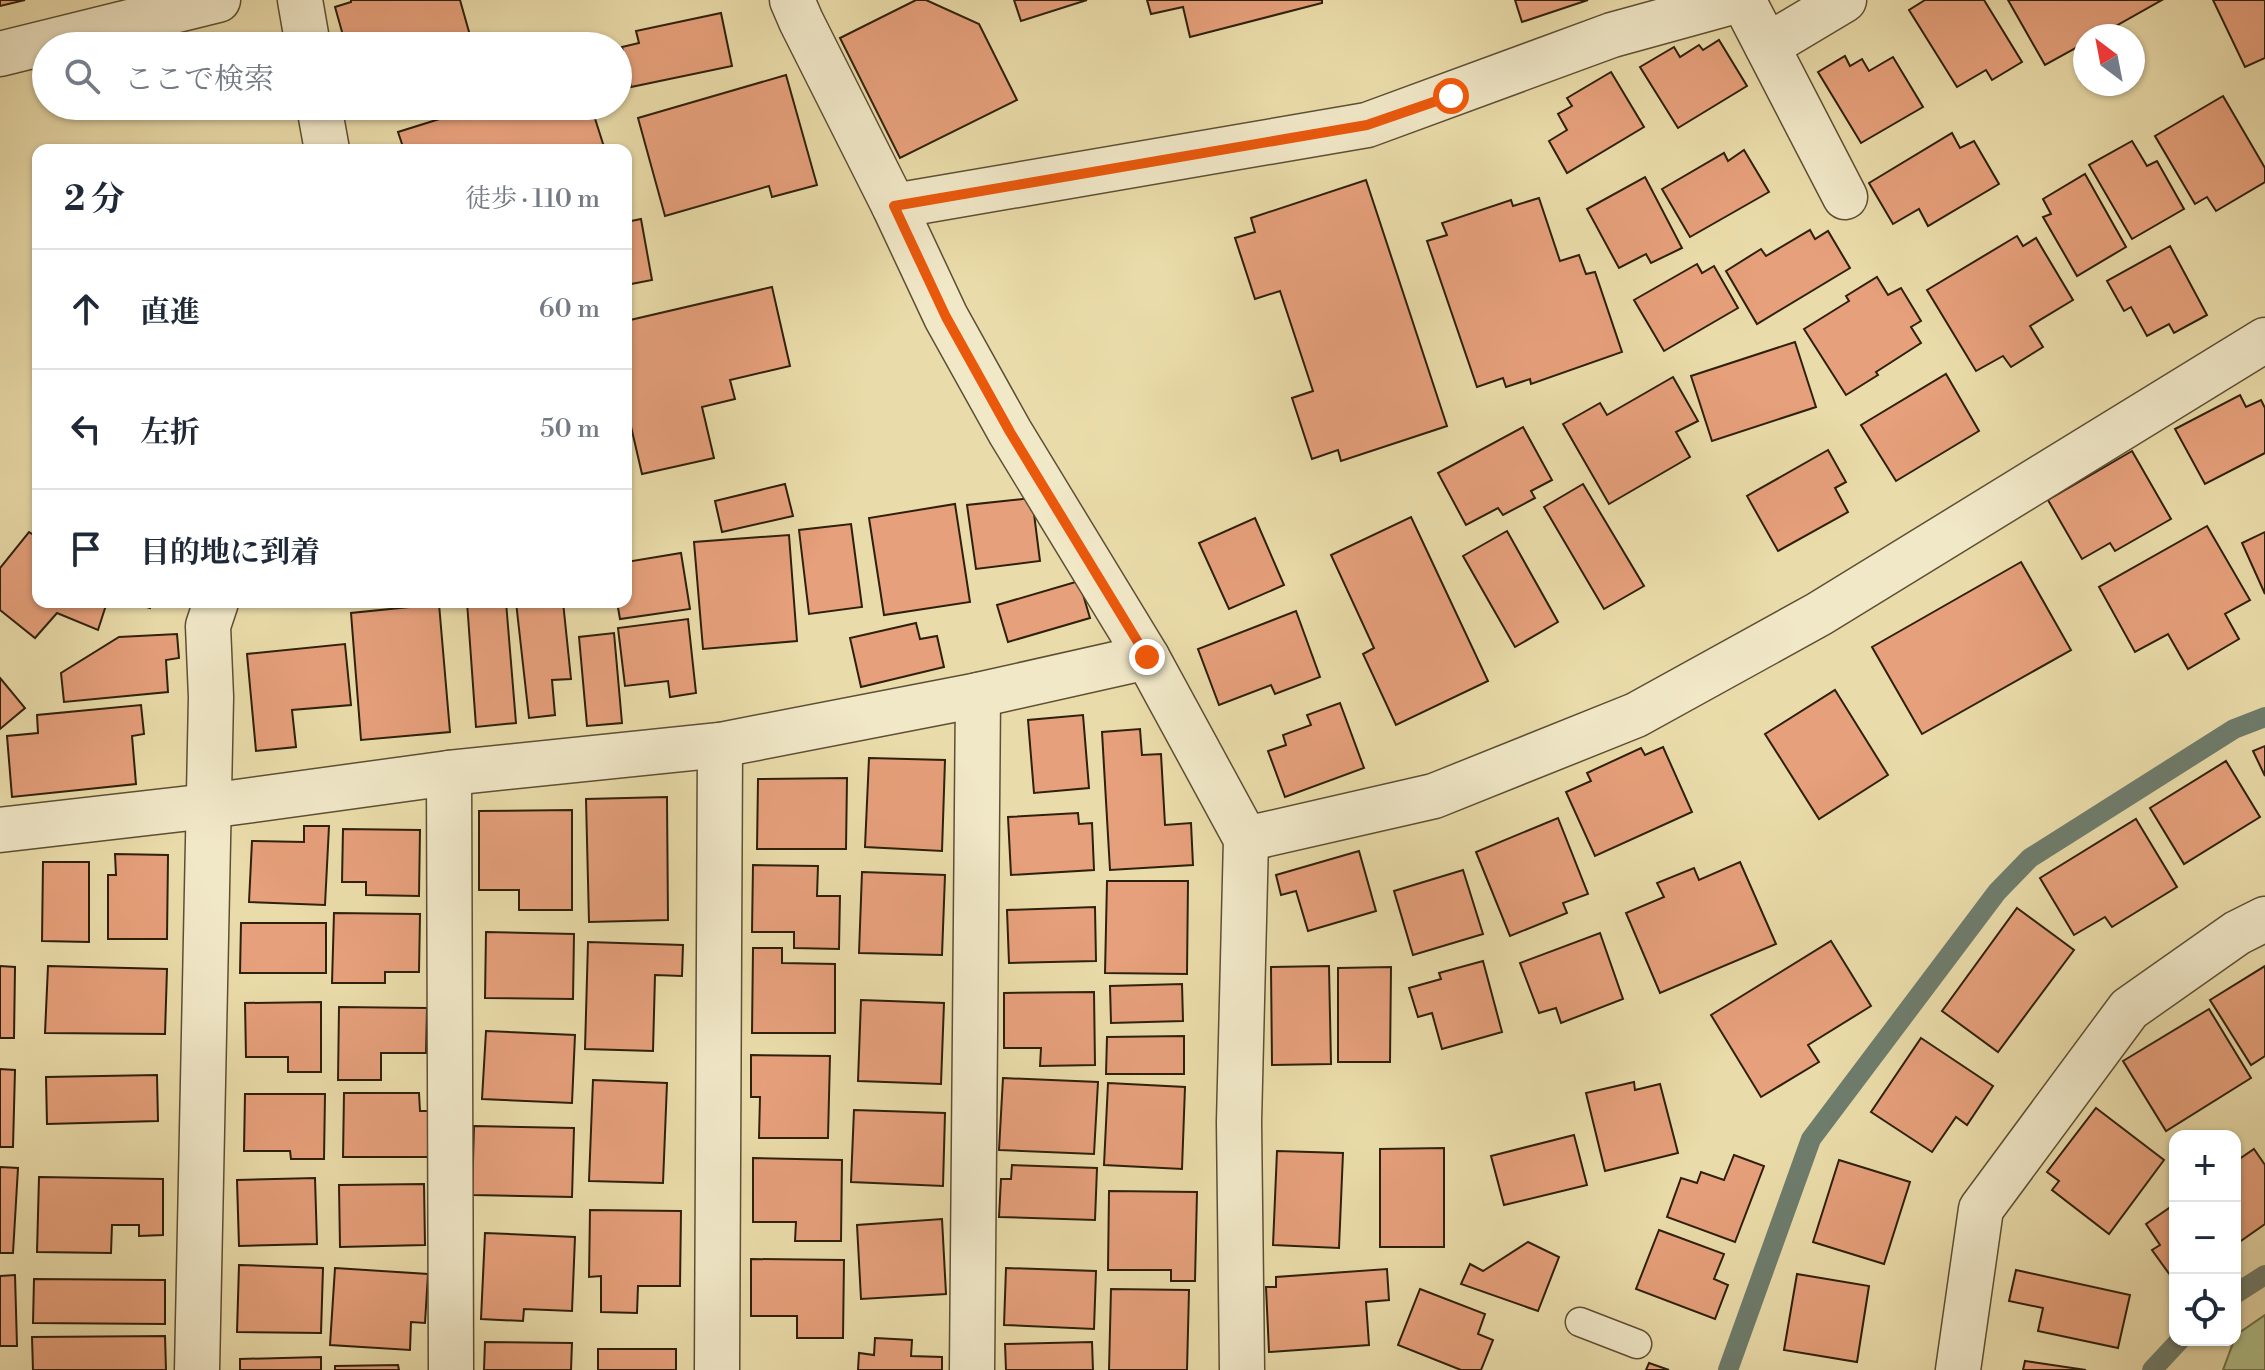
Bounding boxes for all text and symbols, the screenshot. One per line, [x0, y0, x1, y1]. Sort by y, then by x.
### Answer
north arrow [2073, 24, 2145, 96]
search box [32, 32, 632, 120]
icon: search [60, 54, 104, 98]
text: ここで検索 [124, 61, 274, 99]
route start [1433, 78, 1469, 114]
text: 2 分 [64, 179, 125, 221]
text: 徒歩 · 110 m [465, 183, 600, 215]
icon: ahead [64, 287, 108, 331]
text: 60 m [539, 293, 600, 325]
text: 直進 [140, 294, 200, 332]
icon: left [64, 407, 108, 451]
text: 50 m [540, 413, 600, 445]
text: 左折 [140, 414, 200, 452]
icon: arrive [64, 527, 108, 571]
text: 目的地に到着 [140, 534, 320, 572]
route end [1129, 639, 1165, 675]
map controls [2169, 1130, 2241, 1346]
button: + [2169, 1130, 2241, 1202]
button: − [2169, 1202, 2241, 1274]
button: locate [2169, 1274, 2241, 1346]

